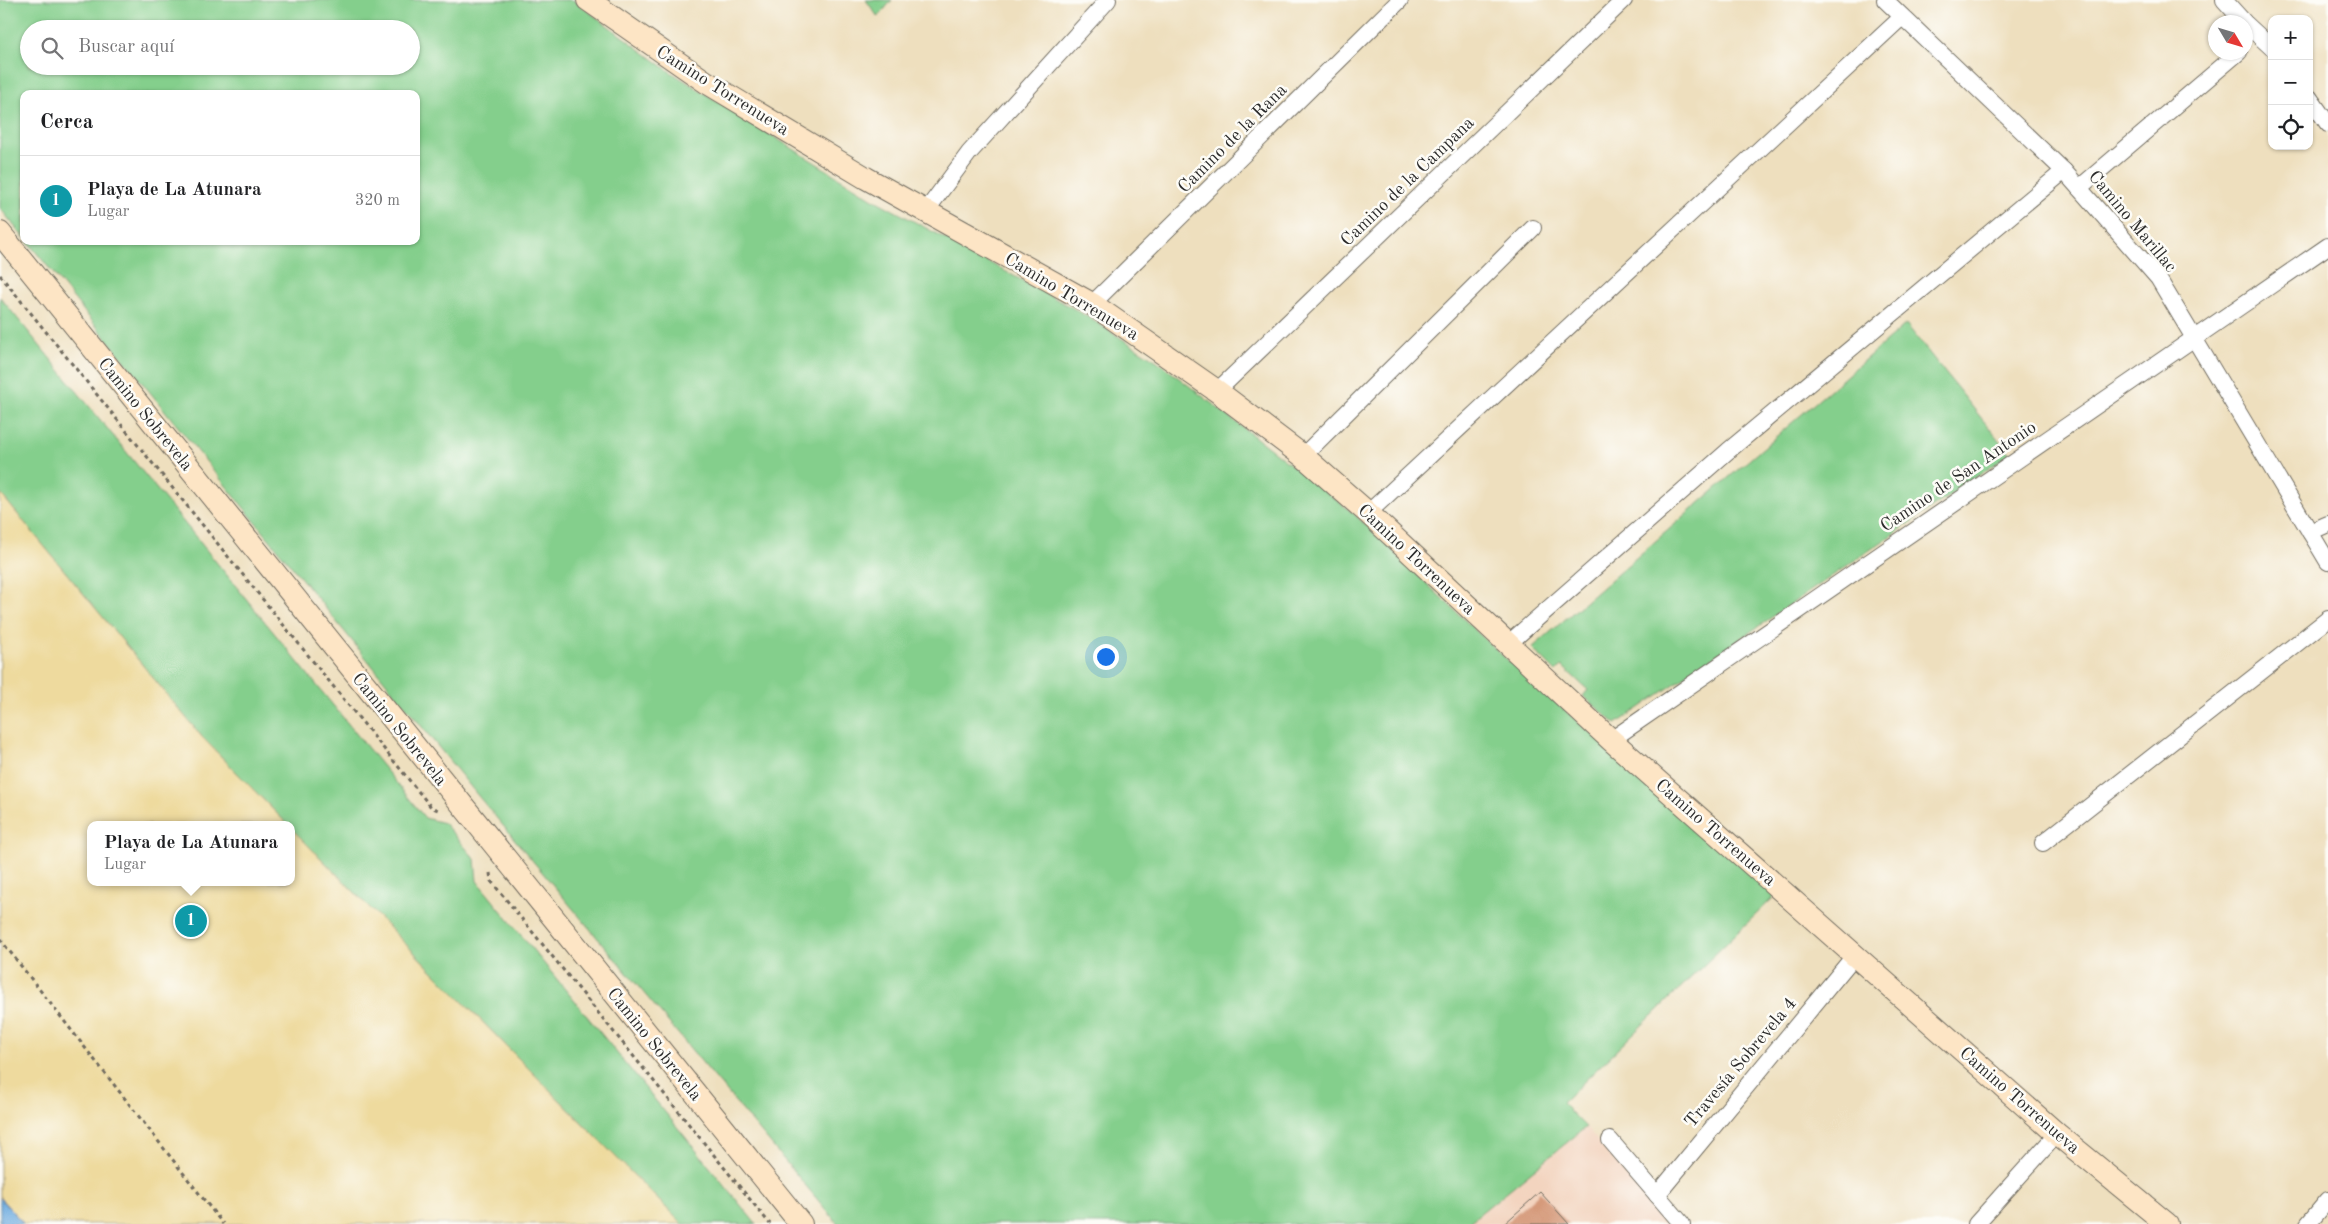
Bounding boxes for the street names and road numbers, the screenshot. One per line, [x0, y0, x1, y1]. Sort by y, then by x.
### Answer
street label: Camino Torrenueva [653, 43, 792, 139]
street label: Camino de la Rana [1175, 81, 1291, 197]
street label: Camino de la Campana [1338, 114, 1478, 250]
street label: Camino Marillac [2085, 167, 2180, 276]
street label: Camino Torrenueva [1001, 250, 1142, 344]
street label: Camino Sobrevela [94, 355, 196, 475]
street label: Camino de San Antonio [1877, 418, 2040, 536]
street label: Camino Torrenueva [1354, 501, 1478, 619]
street label: Camino Sobrevela [348, 670, 450, 790]
street label: Camino Torrenueva [1652, 776, 1779, 890]
street label: Camino Sobrevela [603, 985, 705, 1105]
street label: Travesía Sobrevela 4 [1681, 994, 1800, 1131]
street label: Camino Torrenueva [1956, 1044, 2083, 1158]

